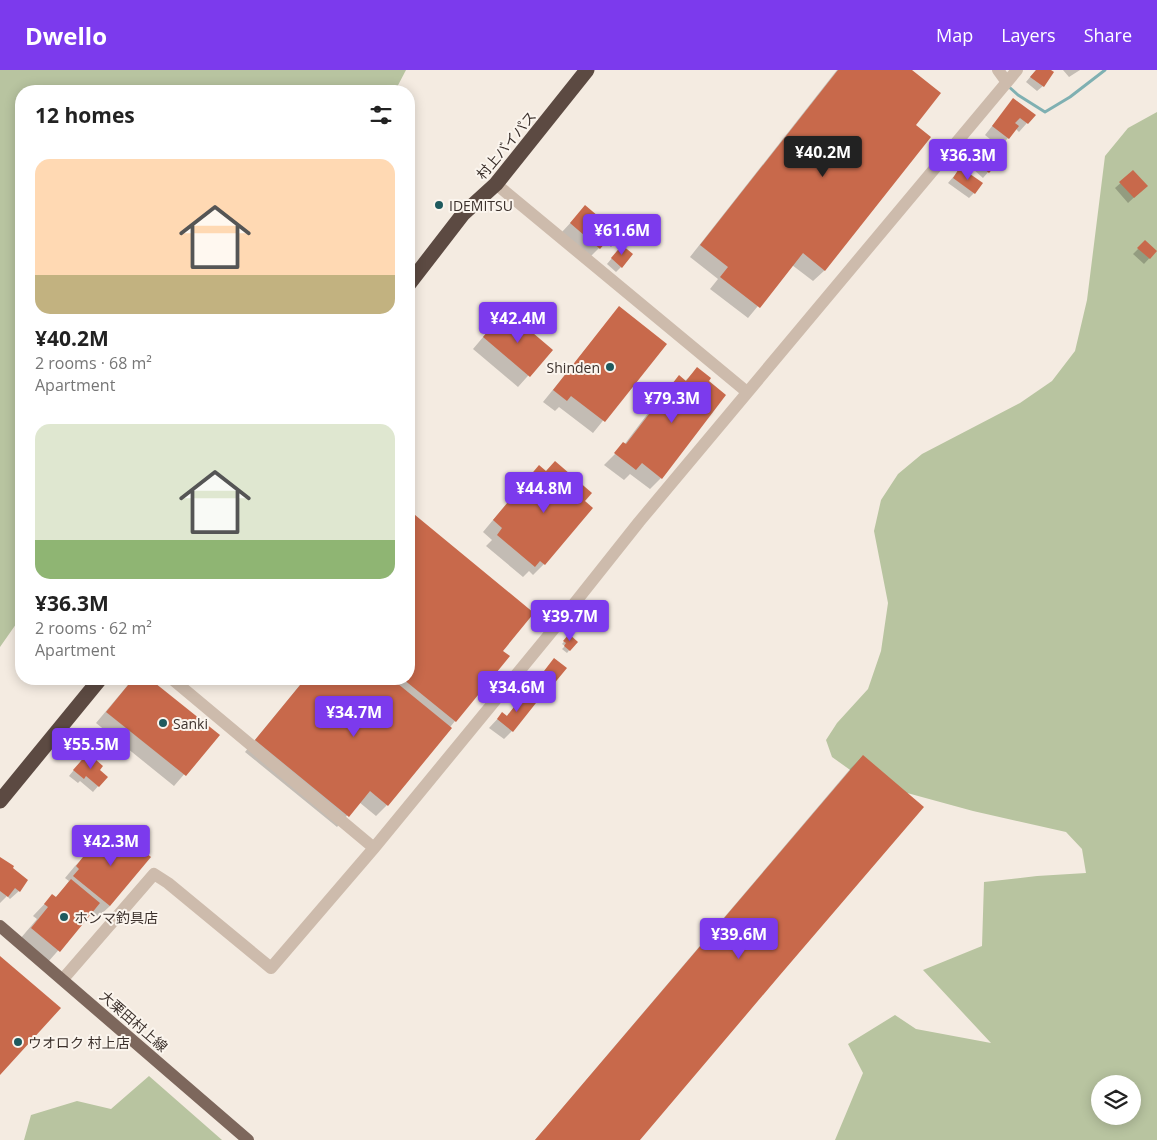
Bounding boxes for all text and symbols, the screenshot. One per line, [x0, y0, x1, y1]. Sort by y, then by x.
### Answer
text: Dwello [25, 19, 107, 52]
text: Map [936, 23, 973, 47]
text: Layers [1001, 23, 1056, 47]
text: Share [1084, 23, 1132, 47]
text: 12 homes [35, 101, 135, 129]
icon: filters [367, 101, 395, 129]
street label: 村上バイパス [472, 107, 540, 183]
pin: ¥40.2M [782, 136, 864, 178]
pin: ¥36.3M [927, 138, 1009, 181]
text: ¥40.2M [795, 141, 851, 163]
text: ¥36.3M [940, 144, 996, 166]
icon: home [170, 192, 260, 282]
place label: IDEMITSU [449, 196, 513, 215]
marker: IDEMITSU [433, 199, 445, 211]
pin: ¥61.6M [581, 214, 663, 256]
text: ¥61.6M [594, 219, 650, 241]
pin: ¥42.4M [477, 302, 559, 344]
text: ¥42.4M [490, 307, 546, 329]
text: ¥40.2M [35, 324, 109, 352]
text: 2 rooms · 68 m² [35, 352, 152, 374]
place label: Shinden [547, 358, 600, 377]
marker: Shinden [604, 361, 616, 373]
text: Apartment [35, 374, 115, 396]
pin: ¥79.3M [631, 382, 713, 424]
text: ¥79.3M [644, 387, 700, 409]
icon: home [170, 457, 260, 547]
pin: ¥44.8M [503, 472, 585, 514]
text: ¥44.8M [516, 477, 572, 499]
text: ¥36.3M [35, 589, 109, 617]
pin: ¥39.7M [529, 600, 611, 642]
text: ¥39.7M [542, 605, 598, 627]
text: 2 rooms · 62 m² [35, 617, 152, 639]
text: Apartment [35, 639, 115, 661]
pin: ¥34.6M [476, 670, 558, 713]
text: ¥34.6M [489, 676, 545, 698]
pin: ¥34.7M [313, 696, 395, 738]
text: ¥34.7M [326, 701, 382, 723]
place label: Sanki [173, 714, 208, 733]
marker: Sanki [157, 717, 169, 729]
pin: ¥55.5M [50, 728, 132, 770]
text: ¥55.5M [63, 733, 119, 755]
pin: ¥42.3M [70, 824, 152, 867]
text: ¥42.3M [83, 830, 139, 852]
place label: ホンマ釣具店 [74, 908, 158, 927]
marker: ホンマ釣具店 [58, 911, 70, 923]
pin: ¥39.6M [698, 918, 780, 960]
text: ¥39.6M [711, 923, 767, 945]
street label: 大栗田村上線 [96, 986, 172, 1056]
place label: ウオロク 村上店 [28, 1033, 130, 1052]
marker: ウオロク 村上店 [12, 1036, 24, 1048]
map controls [1091, 1075, 1141, 1125]
button: layers [1091, 1075, 1141, 1125]

